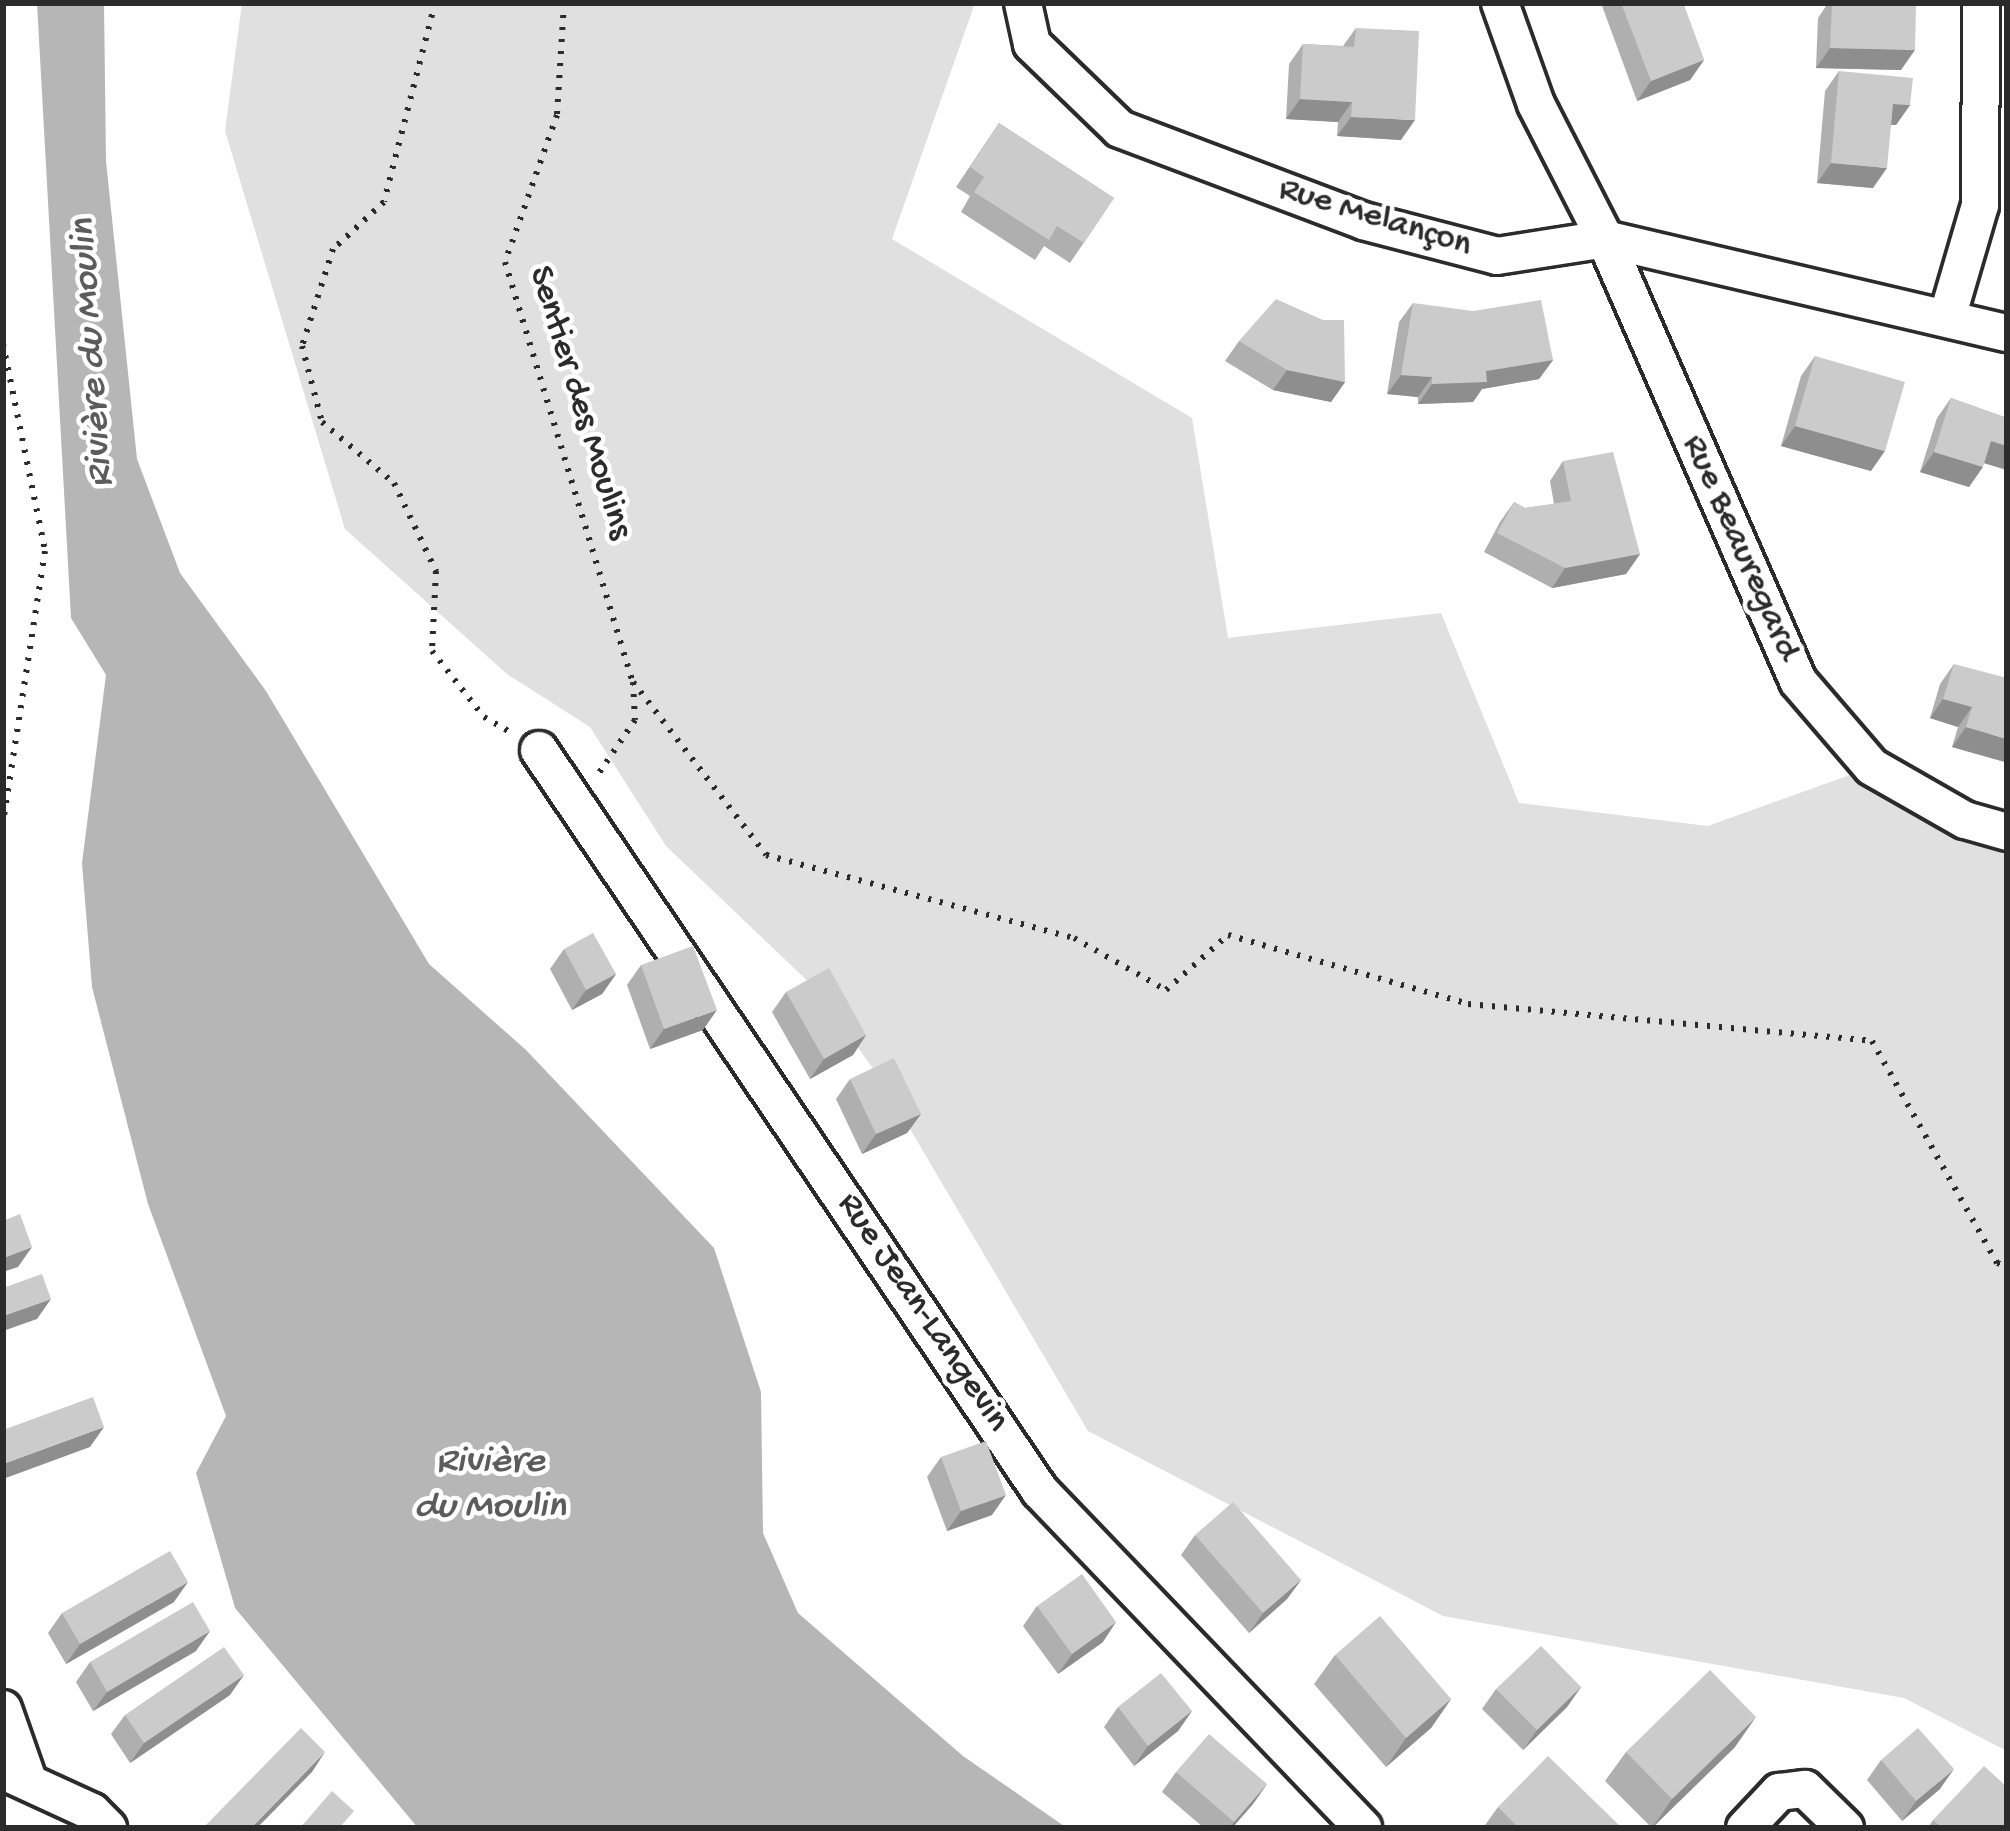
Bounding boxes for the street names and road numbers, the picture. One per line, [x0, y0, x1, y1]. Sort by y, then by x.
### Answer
street label: Rue Melançon [1273, 168, 1477, 268]
street label: Sentier des Moulins [517, 261, 641, 545]
street label: Rue Beauregard [1671, 429, 1809, 667]
street label: Rue Jean-Langevin [826, 1185, 1018, 1441]

